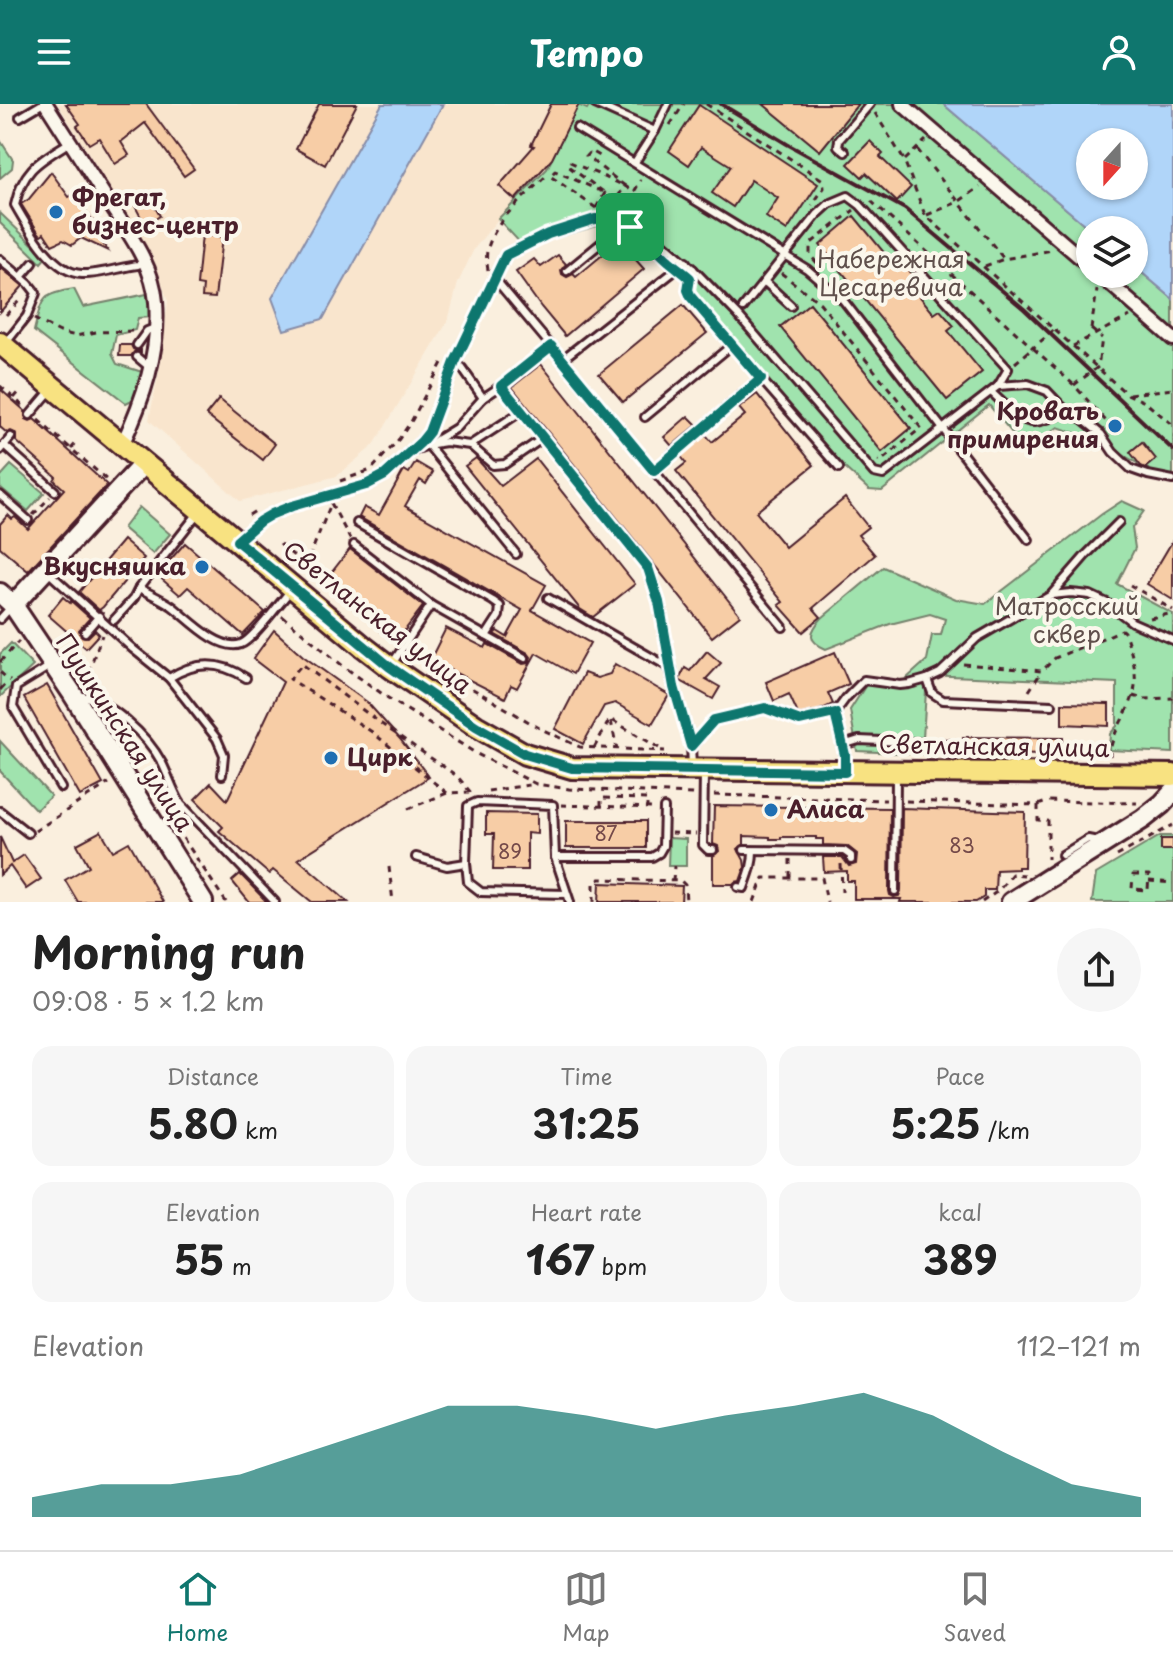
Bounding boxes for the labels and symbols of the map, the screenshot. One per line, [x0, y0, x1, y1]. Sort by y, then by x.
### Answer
north arrow [1076, 128, 1148, 200]
place label: Фрегат, бизнес-центр [72, 178, 239, 242]
pin [596, 193, 664, 261]
marker: Фрегат, бизнес-центр [47, 203, 65, 221]
park label: Набережная Цесаревича [817, 240, 965, 304]
place label: Кровать примирения [947, 392, 1099, 456]
marker: Кровать примирения [1106, 417, 1124, 435]
street label: Светланская улица [276, 531, 480, 702]
place label: Вкусняшка [43, 547, 186, 583]
marker: Вкусняшка [193, 558, 211, 576]
park label: Матросский сквер [995, 587, 1139, 651]
street label: Пушкинская улица [48, 626, 203, 838]
street label: Светланская улица [878, 725, 1110, 765]
place label: Цирк [347, 738, 413, 774]
marker: Цирк [322, 749, 340, 767]
place label: Алиса [787, 790, 865, 826]
marker: Алиса [762, 801, 780, 819]
house number: 87 [595, 818, 617, 848]
house number: 83 [949, 830, 975, 860]
house number: 89 [498, 836, 522, 866]

